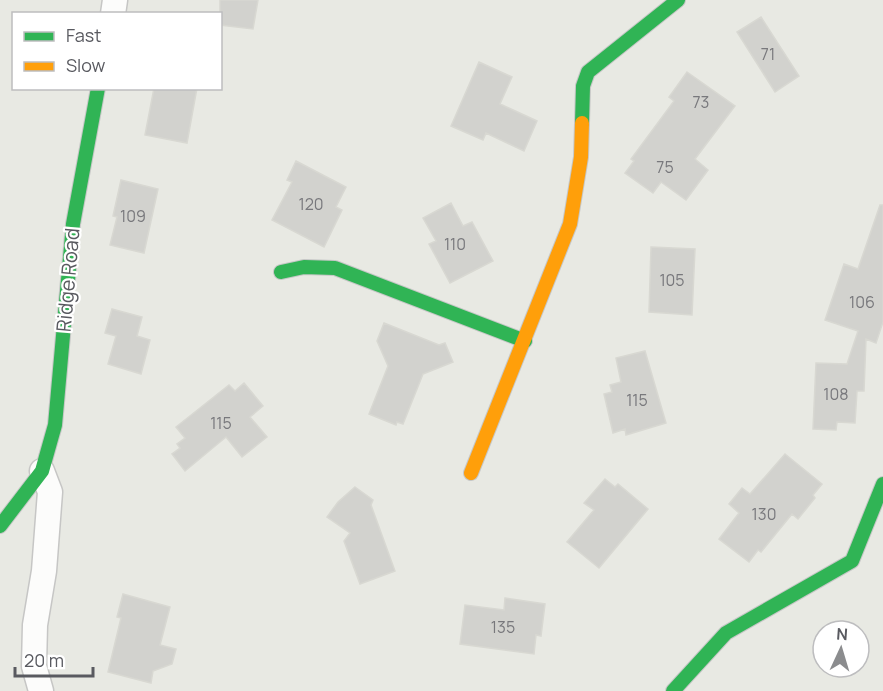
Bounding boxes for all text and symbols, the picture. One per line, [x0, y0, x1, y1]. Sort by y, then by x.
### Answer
legend [12, 12, 222, 90]
text: Fast [66, 23, 101, 47]
house number: 71 [761, 43, 775, 65]
text: Slow [66, 53, 106, 77]
house number: 73 [693, 91, 709, 113]
house number: 75 [656, 156, 674, 178]
house number: 120 [298, 193, 324, 215]
house number: 109 [120, 205, 146, 227]
street label: Ridge Road [50, 227, 85, 333]
house number: 110 [444, 233, 466, 255]
house number: 105 [659, 269, 685, 291]
house number: 106 [849, 291, 875, 313]
house number: 108 [823, 383, 849, 405]
house number: 115 [626, 389, 648, 411]
house number: 115 [210, 412, 232, 434]
house number: 130 [752, 503, 776, 525]
house number: 135 [491, 616, 515, 638]
north arrow [811, 619, 871, 679]
text: N [836, 623, 849, 645]
scale bar [15, 640, 93, 678]
text: 20 m [24, 648, 64, 672]

